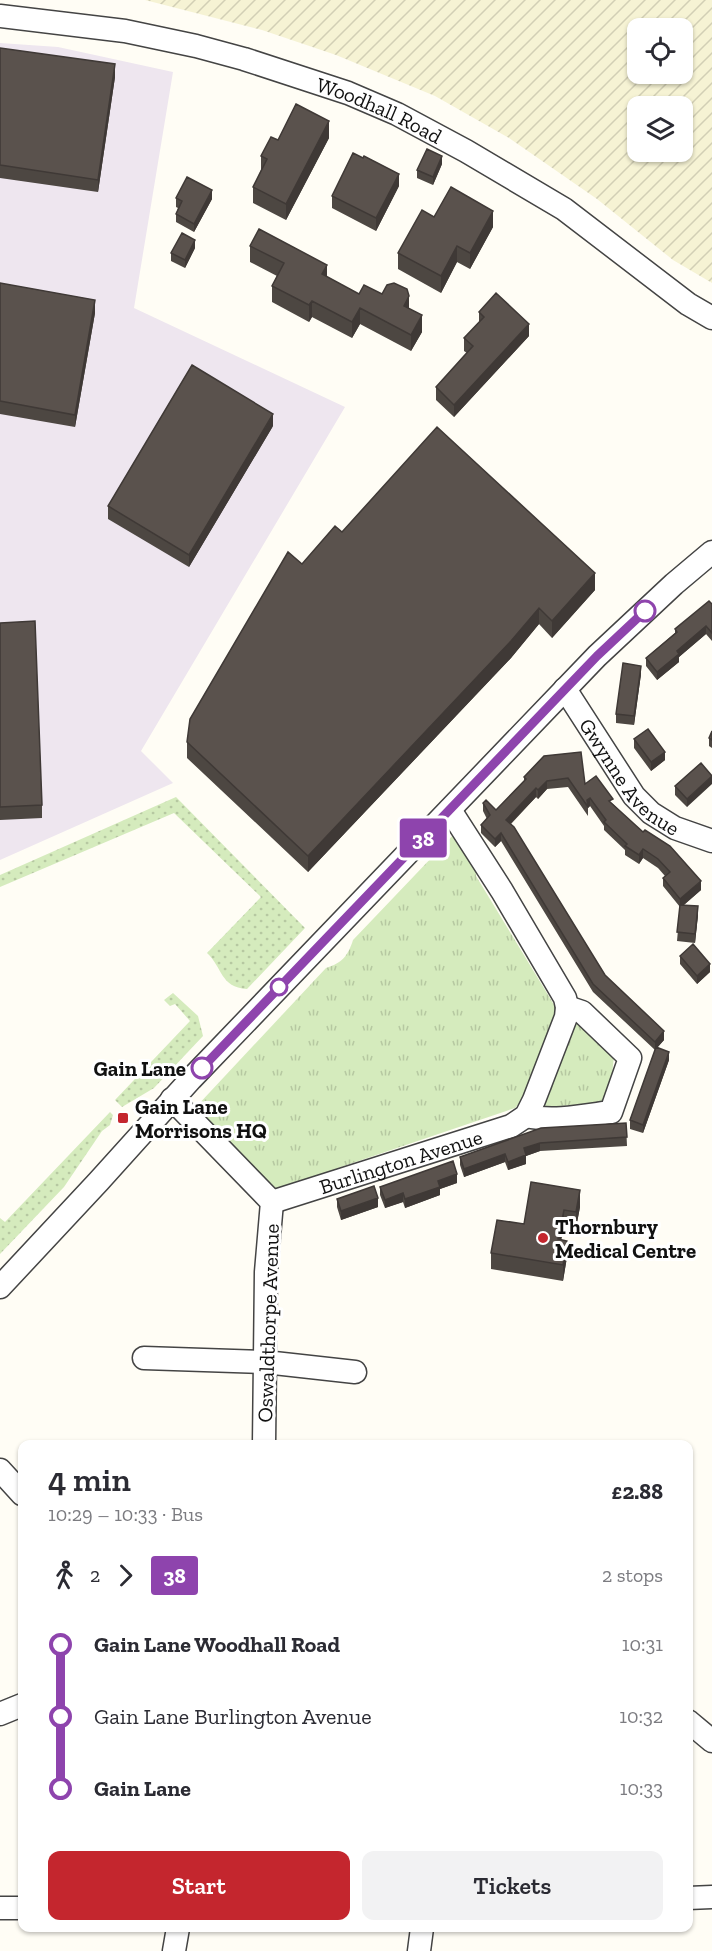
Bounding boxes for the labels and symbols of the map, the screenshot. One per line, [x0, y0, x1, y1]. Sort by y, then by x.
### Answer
street label: Woodhall Road [314, 71, 447, 149]
unlabelled marker [634, 600, 656, 622]
street label: Gwynne Avenue [575, 713, 685, 840]
line badge: 38 [396, 818, 450, 858]
unlabelled marker [270, 978, 288, 996]
place label: Gain Lane [93, 1056, 186, 1081]
marker: Gain Lane [191, 1057, 213, 1079]
place label: Gain Lane Morrisons HQ [135, 1094, 267, 1143]
marker: Gain Lane Morrisons HQ [116, 1111, 130, 1125]
street label: Burlington Avenue [316, 1123, 485, 1199]
place label: Thornbury Medical Centre [555, 1214, 696, 1263]
street label: Oswaldthorpe Avenue [252, 1223, 284, 1423]
marker: Thornbury Medical Centre [536, 1231, 550, 1245]

